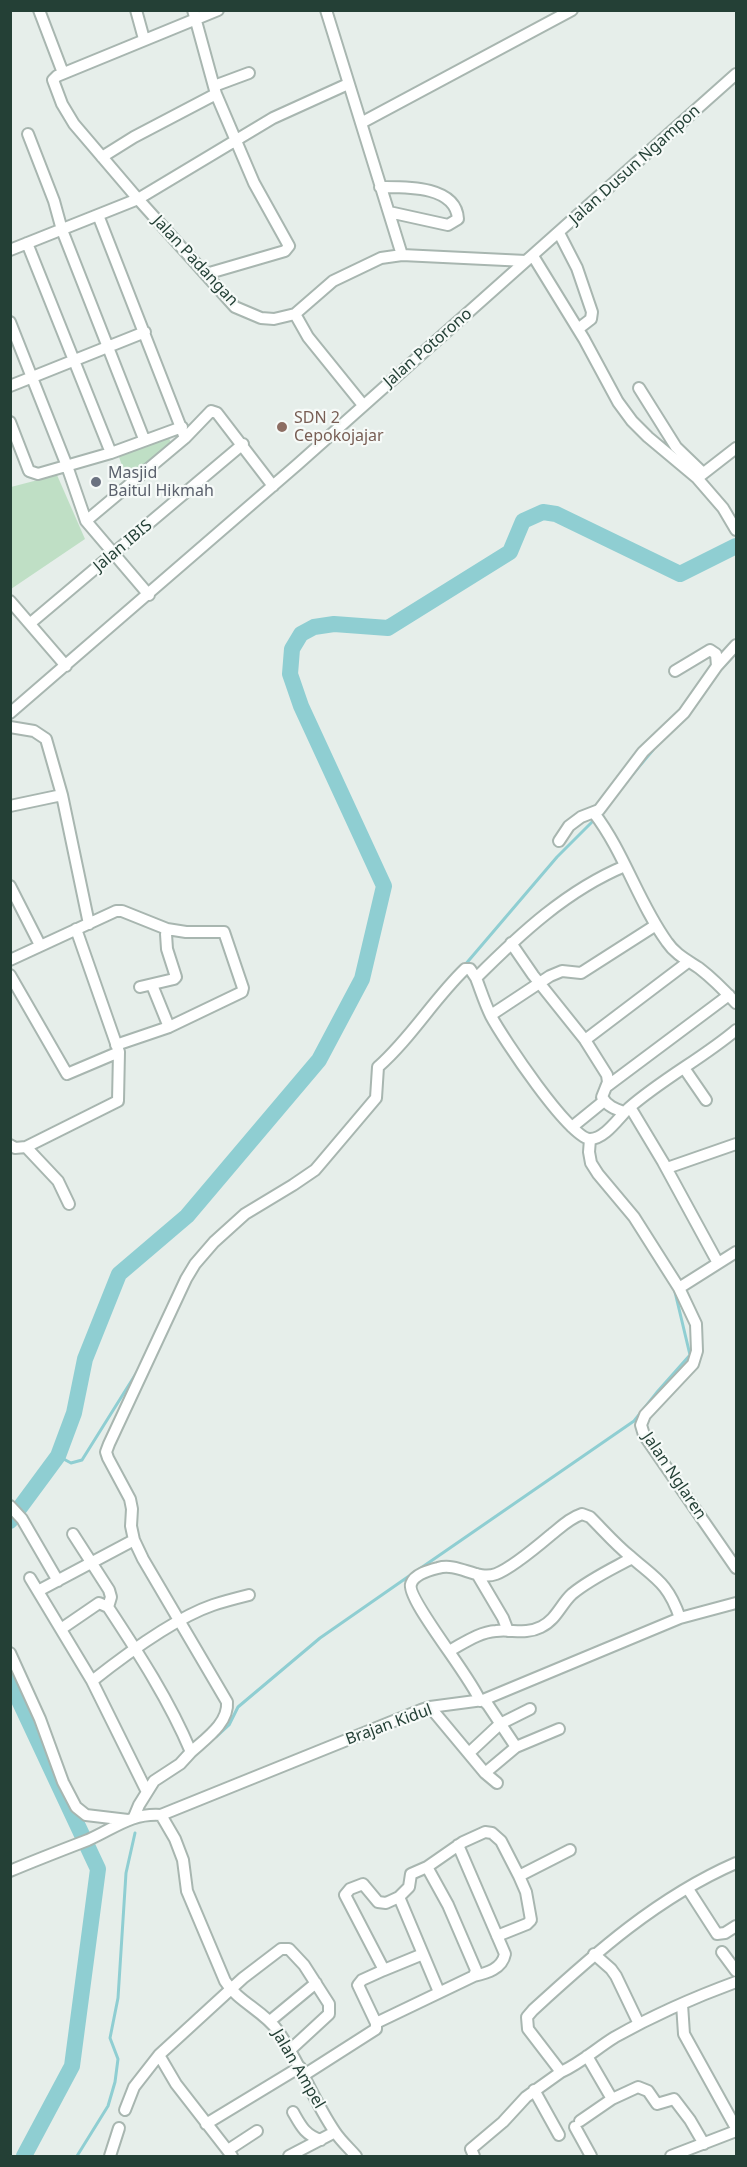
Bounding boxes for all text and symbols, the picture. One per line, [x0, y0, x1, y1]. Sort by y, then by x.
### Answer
street label: Jalan Dusun Ngampon [566, 101, 704, 229]
street label: Jalan Padangan [148, 212, 242, 310]
street label: Jalan Potorono [380, 304, 476, 392]
place label: SDN 2 Cepokojajar [294, 408, 384, 446]
marker: SDN 2 Cepokojajar [275, 420, 289, 434]
place label: Masjid Baitul Hikmah [108, 463, 214, 501]
marker: Masjid Baitul Hikmah [89, 475, 103, 489]
street label: Jalan IBIS [90, 516, 156, 576]
street label: Jalan Nglaren [638, 1429, 710, 1523]
street label: Brajan Kidul [343, 1700, 435, 1750]
street label: Jalan Ampel [268, 2026, 328, 2112]

